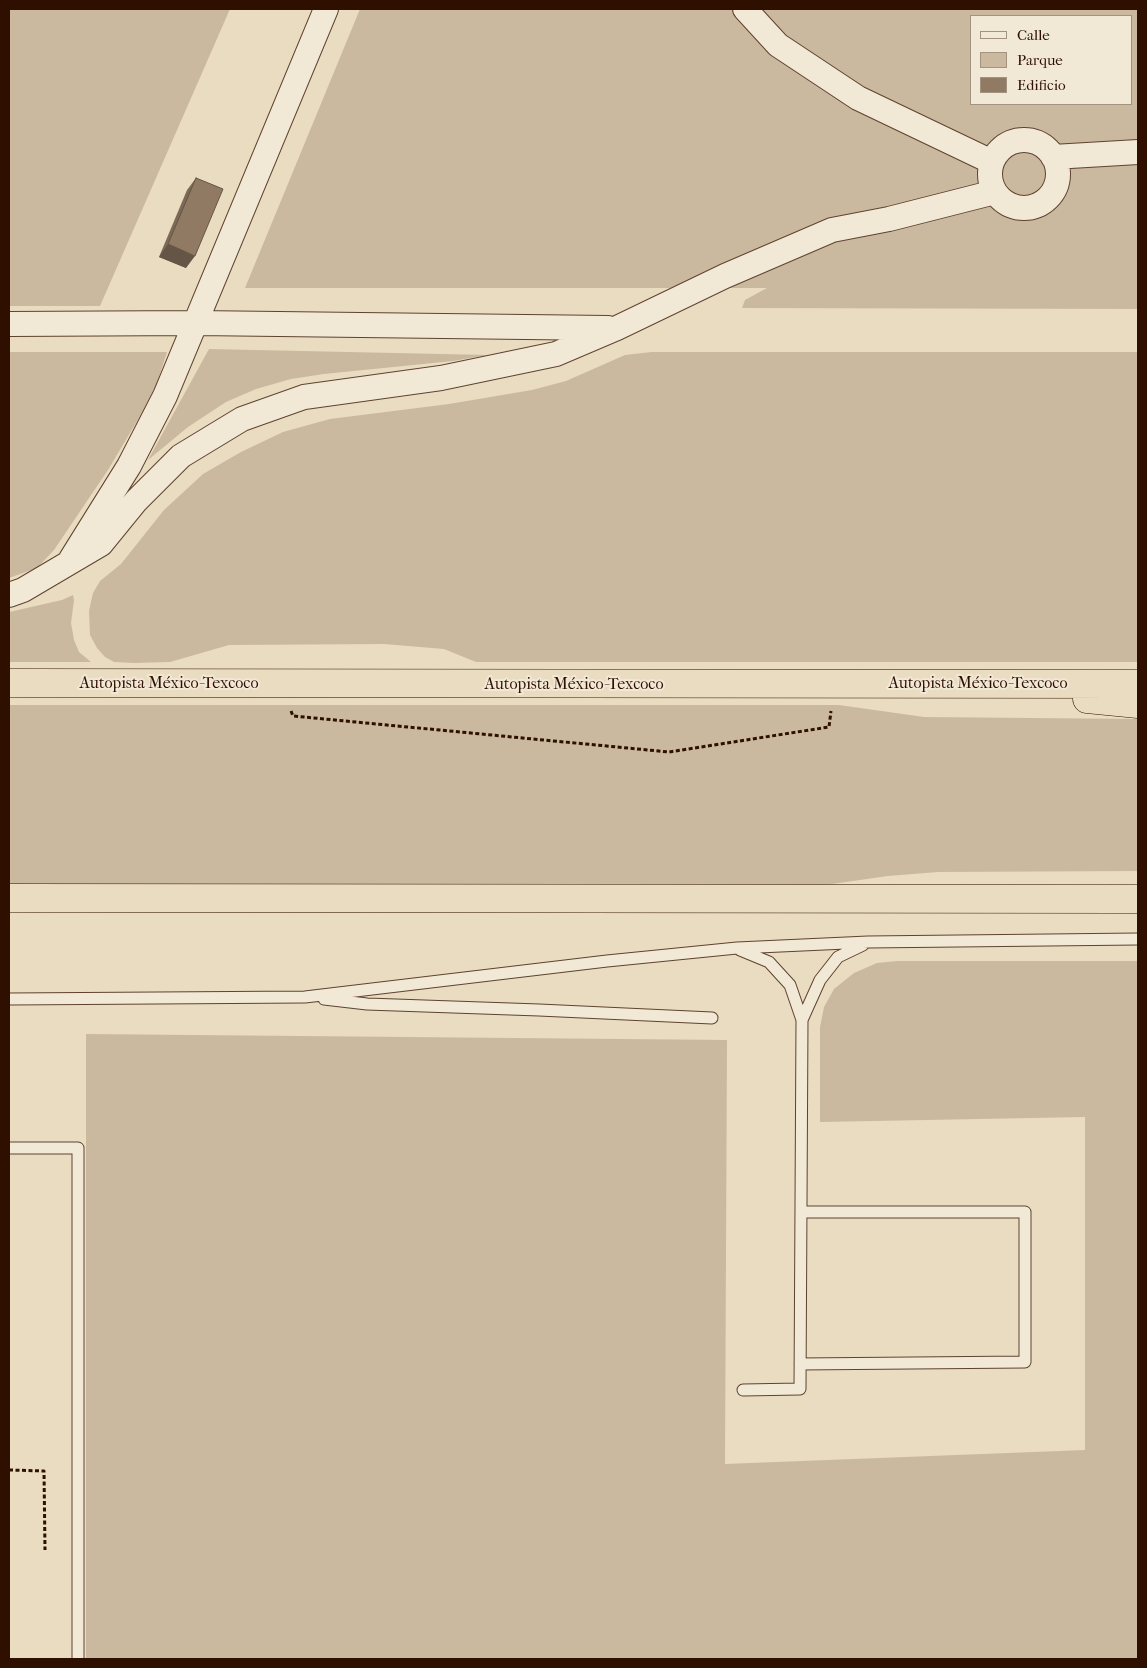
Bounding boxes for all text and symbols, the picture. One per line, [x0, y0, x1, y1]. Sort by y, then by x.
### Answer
legend [970, 15, 1132, 105]
text: Calle [1017, 26, 1050, 44]
text: Parque [1017, 51, 1063, 69]
text: Edificio [1017, 76, 1066, 94]
street label: Autopista México-Texcoco [79, 674, 259, 694]
street label: Autopista México-Texcoco [888, 674, 1068, 694]
street label: Autopista México-Texcoco [484, 675, 664, 695]

